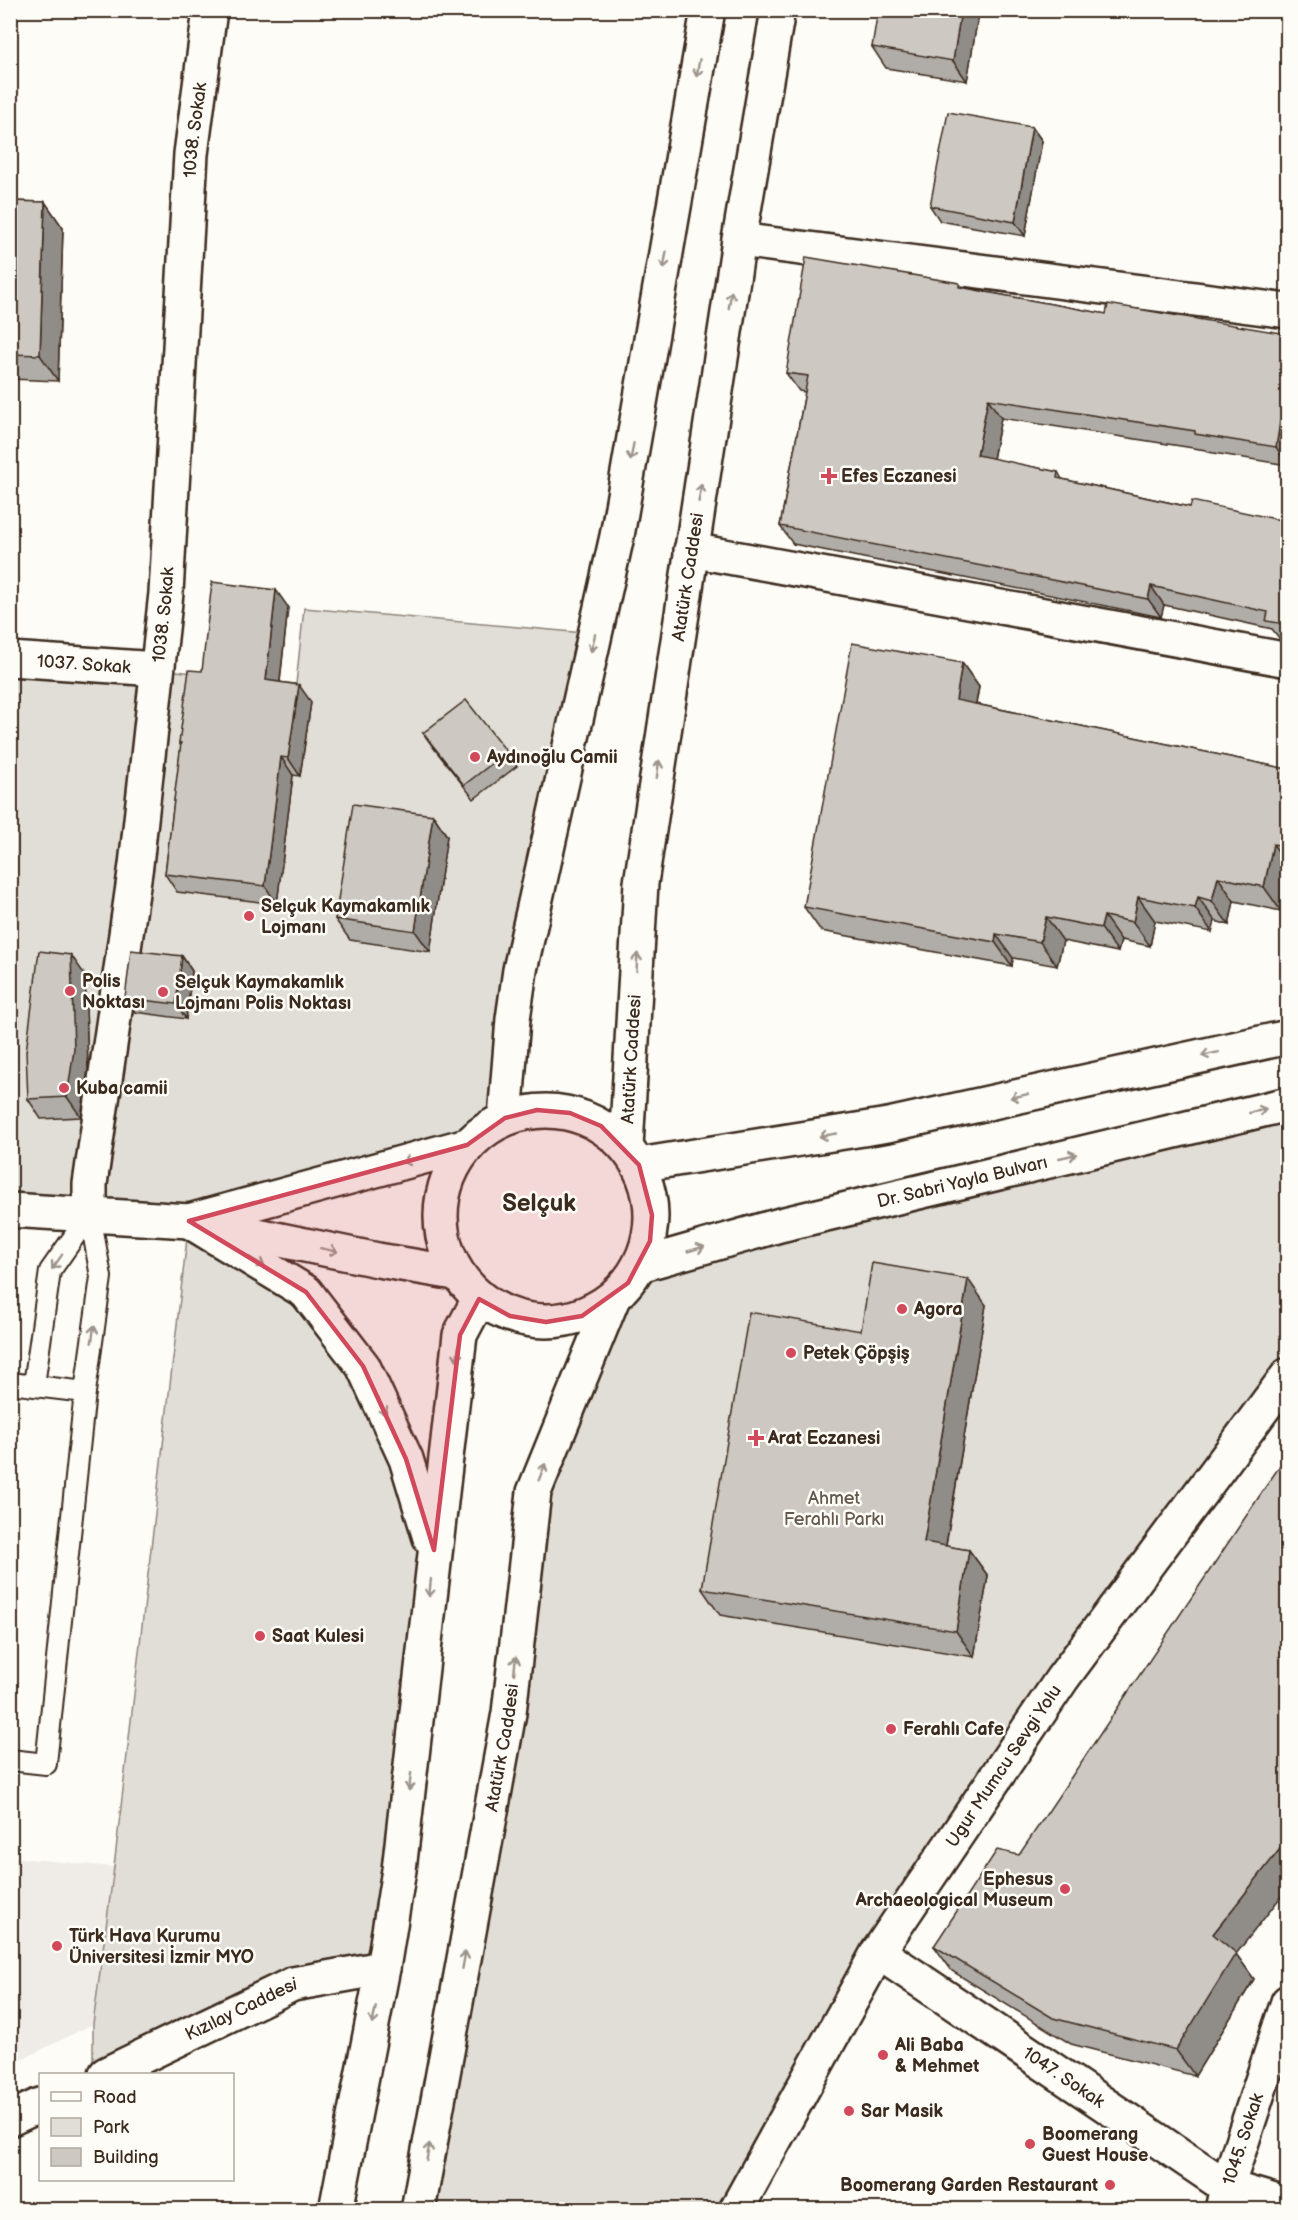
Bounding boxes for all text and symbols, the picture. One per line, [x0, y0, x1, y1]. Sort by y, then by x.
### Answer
one-way arrow [692, 58, 703, 77]
street label: 1038. Sokak [180, 81, 211, 178]
one-way arrow [659, 250, 670, 270]
one-way arrow [725, 291, 736, 311]
one-way arrow [626, 442, 637, 462]
place label: Efes Eczanesi [841, 466, 957, 487]
marker: Efes Eczanesi [822, 469, 836, 483]
one-way arrow [694, 484, 705, 503]
street label: Atatürk Caddesi [668, 511, 708, 643]
street label: 1038. Sokak [148, 566, 178, 664]
one-way arrow [586, 634, 598, 653]
street label: 1037. Sokak [36, 651, 132, 678]
place label: Aydınoğlu Camii [486, 747, 618, 768]
marker: Aydınoğlu Camii [468, 750, 482, 764]
one-way arrow [653, 759, 664, 779]
place label: Selçuk Kaymakamlık Lojmanı [261, 896, 430, 938]
marker: Selçuk Kaymakamlık Lojmanı [242, 909, 256, 923]
one-way arrow [631, 953, 642, 973]
place label: Polis Noktası [82, 971, 145, 1013]
place label: Selçuk Kaymakamlık Lojmanı Polis Noktası [175, 972, 351, 1014]
marker: Polis Noktası [63, 984, 77, 998]
marker: Selçuk Kaymakamlık Lojmanı Polis Noktası [156, 985, 170, 999]
street label: Atatürk Caddesi [617, 994, 646, 1124]
one-way arrow [1201, 1049, 1220, 1060]
place label: Kuba camii [76, 1078, 168, 1099]
marker: Kuba camii [57, 1081, 71, 1095]
one-way arrow [1010, 1091, 1030, 1102]
one-way arrow [1248, 1104, 1267, 1116]
one-way arrow [819, 1130, 839, 1141]
one-way arrow [1058, 1150, 1078, 1161]
street label: Dr. Sabri Yayla Bulvarı [875, 1152, 1050, 1212]
one-way arrow [401, 1155, 420, 1166]
district label: Selçuk [502, 1189, 576, 1218]
one-way arrow [686, 1243, 705, 1254]
one-way arrow [319, 1245, 338, 1256]
one-way arrow [51, 1253, 63, 1270]
one-way arrow [248, 1257, 265, 1269]
place label: Agora [913, 1299, 963, 1320]
marker: Agora [895, 1302, 909, 1316]
one-way arrow [88, 1325, 99, 1344]
one-way arrow [452, 1342, 463, 1362]
place label: Petek Çöpşiş [803, 1343, 910, 1364]
marker: Petek Çöpşiş [784, 1346, 798, 1360]
one-way arrow [376, 1397, 388, 1415]
place label: Arat Eczanesi [767, 1428, 880, 1449]
marker: Arat Eczanesi [749, 1431, 763, 1445]
one-way arrow [537, 1464, 548, 1482]
park label: Ahmet Ferahlı Parkı [784, 1488, 884, 1530]
one-way arrow [424, 1577, 435, 1597]
place label: Saat Kulesi [272, 1626, 364, 1647]
marker: Saat Kulesi [253, 1629, 267, 1643]
one-way arrow [510, 1655, 521, 1675]
street label: Ugur Mumcu Sevgi Yolu [942, 1681, 1066, 1851]
street label: Atatürk Caddesi [481, 1683, 523, 1813]
place label: Ferahlı Cafe [903, 1719, 1004, 1740]
marker: Ferahlı Cafe [884, 1722, 898, 1736]
one-way arrow [405, 1771, 416, 1791]
place label: Ephesus Archaeological Museum [855, 1869, 1053, 1911]
marker: Ephesus Archaeological Museum [1058, 1882, 1072, 1896]
place label: Türk Hava Kurumu Üniversitesi İzmir MYO [69, 1926, 254, 1968]
marker: Türk Hava Kurumu Üniversitesi İzmir MYO [50, 1939, 64, 1953]
one-way arrow [459, 1951, 470, 1971]
street label: Kızılay Caddesi [182, 1974, 298, 2045]
one-way arrow [368, 2006, 379, 2025]
place label: Ali Baba & Mehmet [894, 2035, 979, 2077]
street label: 1047. Sokak [1019, 2043, 1109, 2113]
marker: Ali Baba & Mehmet [876, 2048, 890, 2062]
legend [39, 2073, 234, 2181]
text: Road [93, 2087, 137, 2108]
street label: 1045. Sokak [1218, 2090, 1268, 2188]
place label: Sar Masik [861, 2101, 943, 2122]
marker: Sar Masik [842, 2104, 856, 2118]
text: Park [93, 2117, 129, 2138]
place label: Boomerang Guest House [1042, 2124, 1148, 2166]
marker: Boomerang Guest House [1023, 2137, 1037, 2151]
one-way arrow [423, 2143, 434, 2162]
text: Building [93, 2147, 159, 2168]
place label: Boomerang Garden Restaurant [840, 2175, 1098, 2196]
marker: Boomerang Garden Restaurant [1103, 2178, 1117, 2192]

